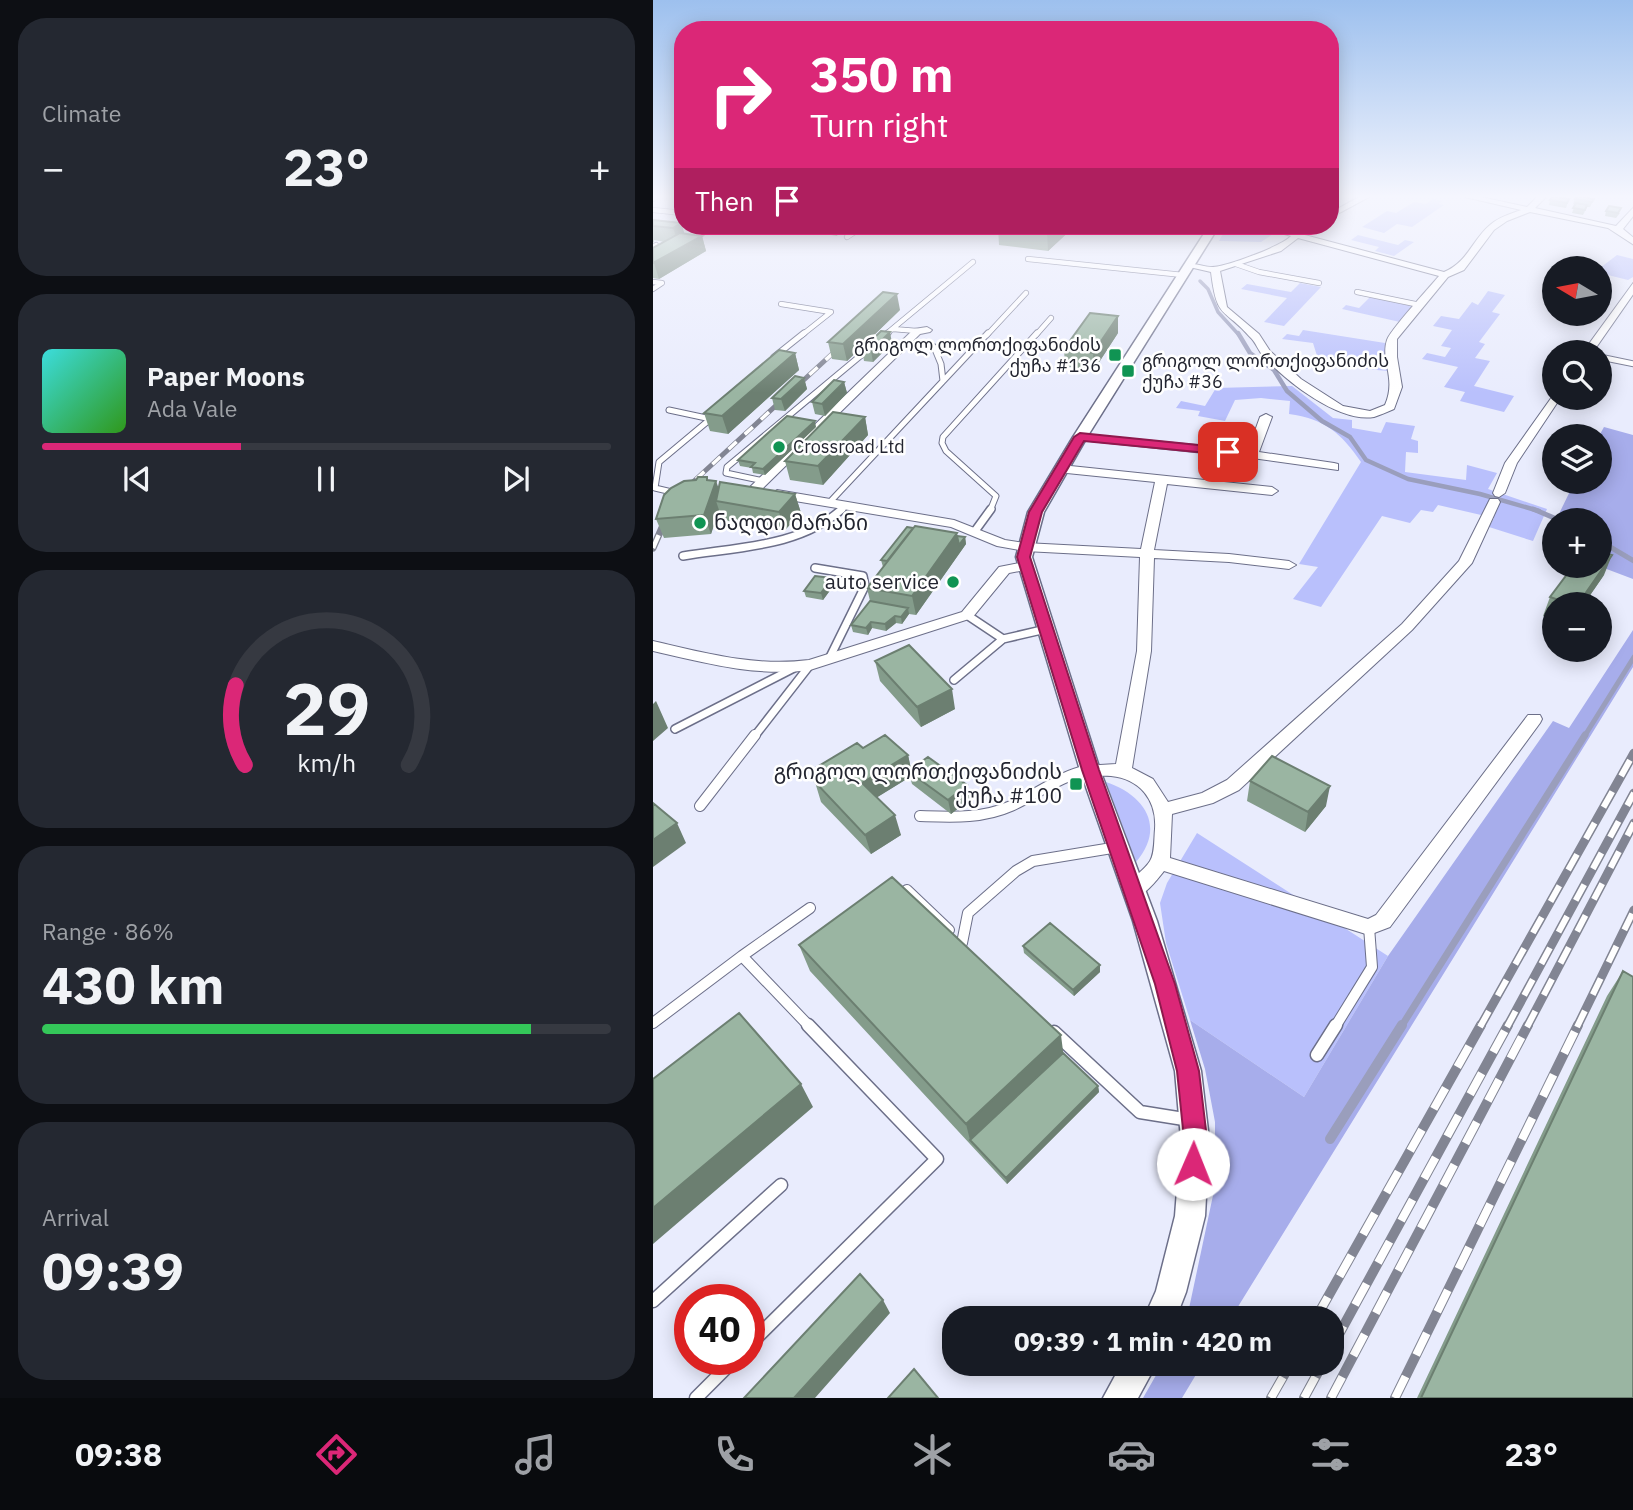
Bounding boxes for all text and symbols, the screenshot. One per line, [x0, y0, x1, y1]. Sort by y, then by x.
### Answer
text: 350 m [810, 42, 954, 105]
icon: right [695, 49, 786, 140]
text: Climate [42, 98, 121, 128]
text: Turn right [810, 104, 948, 146]
text: 23° [283, 133, 370, 200]
text: − [42, 143, 65, 192]
text: + [588, 143, 611, 192]
icon: arrive [768, 182, 806, 220]
text: Then [695, 184, 754, 218]
north arrow [1542, 256, 1612, 326]
map controls [1542, 256, 1612, 662]
place label: გრიგოლ ლორთქიფანიძის ქუჩა #136 [854, 333, 1101, 377]
button: search [1542, 340, 1612, 410]
marker: გრიგოლ ლორთქიფანიძის ქუჩა #136 [1107, 347, 1123, 363]
place label: გრიგოლ ლორთქიფანიძის ქუჩა #36 [1142, 349, 1389, 393]
text: Paper Moons [147, 359, 305, 393]
marker: გრიგოლ ლორთქიფანიძის ქუჩა #36 [1120, 363, 1136, 379]
text: Ada Vale [147, 393, 237, 423]
pin [1198, 422, 1258, 482]
button: layers [1542, 424, 1612, 494]
icon: arrive [1209, 433, 1247, 471]
place label: Crossroad Ltd [793, 435, 905, 458]
marker: Crossroad Ltd [771, 439, 787, 455]
icon: previous [118, 460, 156, 498]
icon: pause [307, 460, 345, 498]
icon: next [497, 460, 535, 498]
place label: ნაღდი მარანი [714, 508, 868, 536]
button: + [1542, 508, 1612, 578]
marker: ნაღდი მარანი [692, 515, 708, 531]
place label: auto service [825, 567, 939, 595]
marker: auto service [945, 574, 961, 590]
button: − [1542, 592, 1612, 662]
text: 29 [283, 660, 370, 755]
text: km/h [297, 746, 356, 779]
place label: გრიგოლ ლორთქიფანიძის ქუჩა #100 [774, 757, 1062, 809]
marker: გრიგოლ ლორთქიფანიძის ქუჩა #100 [1068, 776, 1084, 792]
text: Range · 86% [42, 916, 174, 946]
text: 430 km [42, 951, 224, 1018]
position arrow [1156, 1127, 1230, 1201]
text: Arrival [42, 1202, 109, 1232]
text: 09:39 [42, 1237, 184, 1304]
speed limit sign: 40 [674, 1284, 765, 1375]
text: 09:39 · 1 min · 420 m [1014, 1324, 1272, 1358]
icon: directions [312, 1430, 361, 1479]
icon: music [511, 1430, 560, 1479]
icon: phone [710, 1430, 759, 1479]
icon: climate [908, 1430, 957, 1479]
icon: car [1107, 1430, 1156, 1479]
icon: filters [1306, 1430, 1355, 1479]
text: 09:38 [75, 1433, 162, 1475]
text: 23° [1505, 1433, 1558, 1475]

